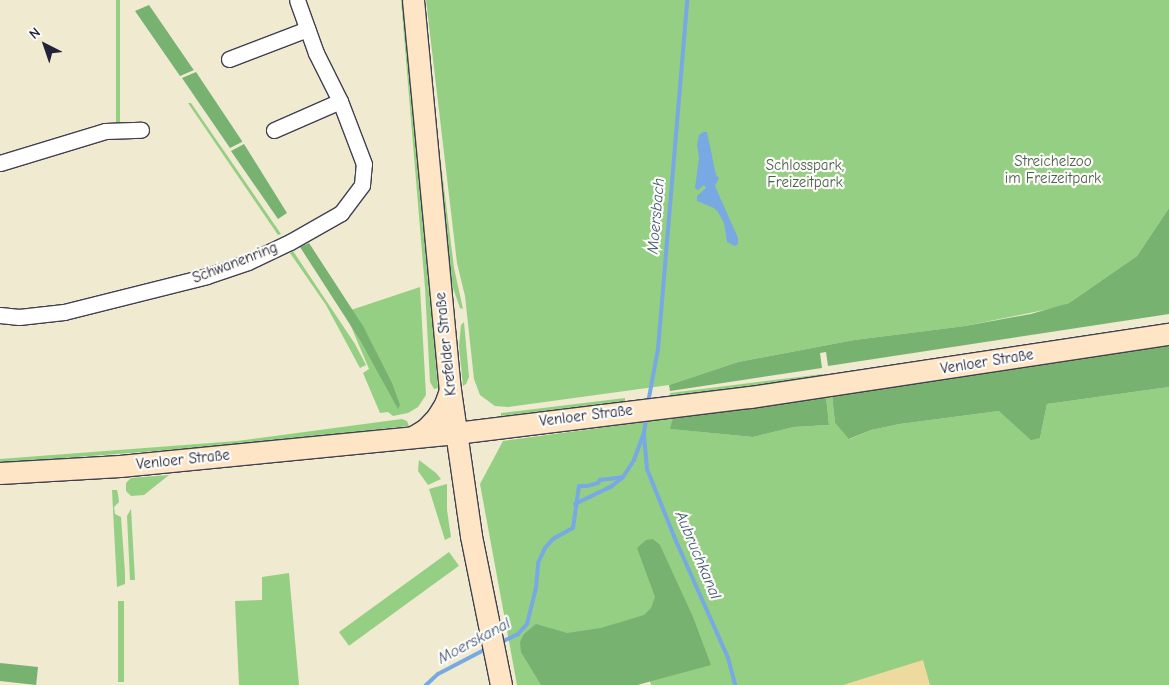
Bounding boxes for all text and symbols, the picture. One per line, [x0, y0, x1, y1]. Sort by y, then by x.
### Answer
north arrow [20, 20, 70, 70]
text: N [26, 24, 44, 43]
park label: Streichelzoo im Freizeitpark [1005, 152, 1101, 187]
park label: Schlosspark, Freizeitpark [766, 156, 844, 191]
water label: Moersbach [643, 177, 669, 255]
street label: Schwanenring [190, 239, 280, 287]
street label: Krefelder Straße [432, 291, 460, 397]
street label: Venloer Straße [939, 346, 1035, 378]
street label: Venloer Straße [538, 401, 634, 431]
street label: Venloer Straße [135, 446, 231, 474]
water label: Aubruchkanal [671, 508, 725, 602]
water label: Moerskanal [434, 614, 514, 668]

